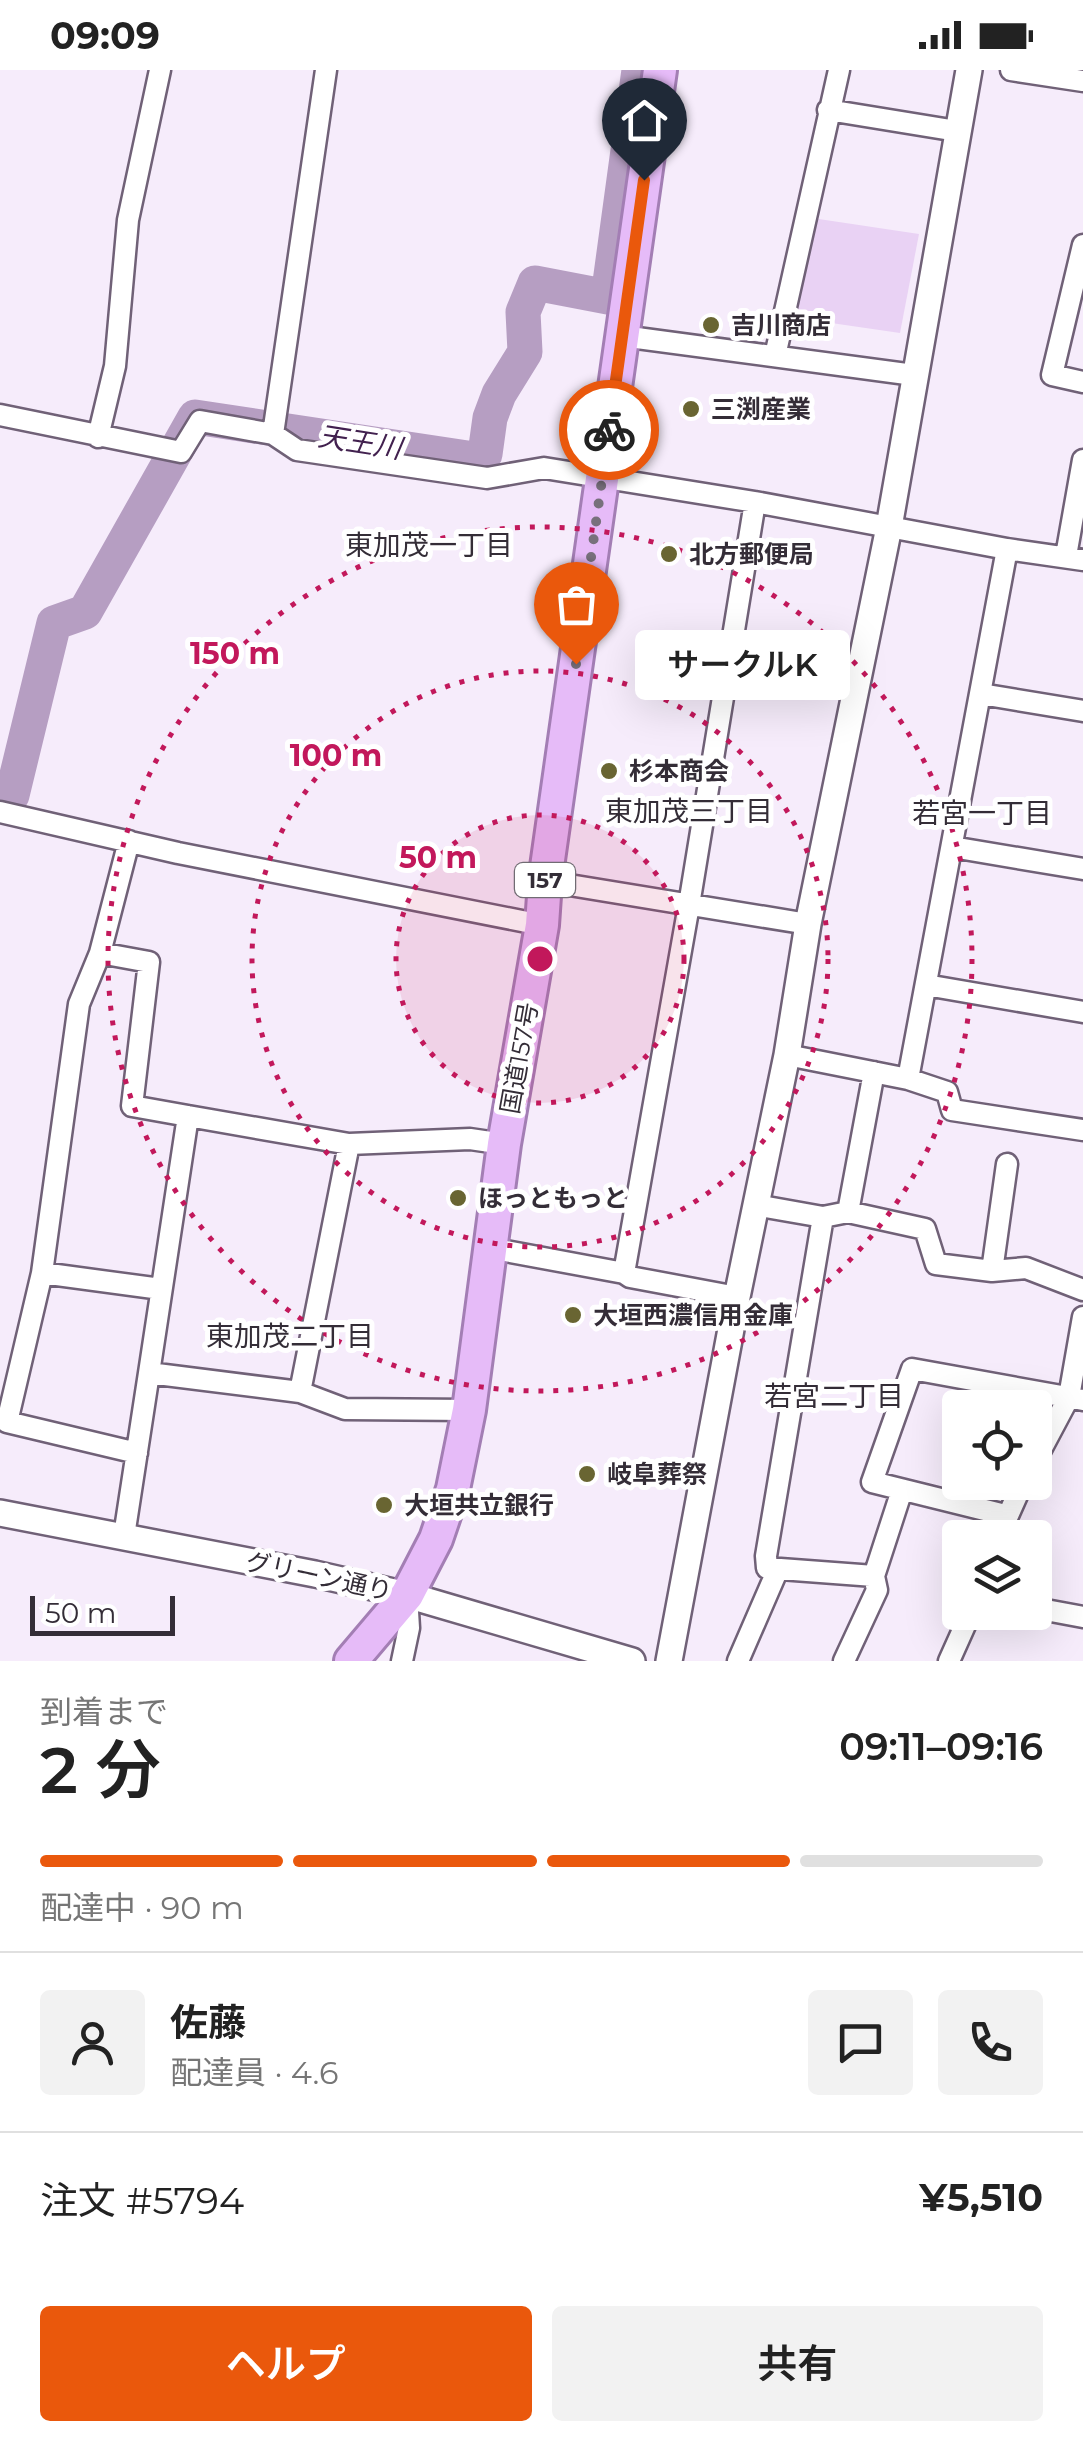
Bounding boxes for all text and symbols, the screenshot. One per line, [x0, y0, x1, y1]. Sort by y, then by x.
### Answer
text: 09:09 [50, 12, 160, 59]
pin [602, 78, 687, 181]
icon: home [617, 93, 672, 148]
place label: 吉川商店 [731, 310, 831, 340]
marker: 吉川商店 [700, 314, 722, 336]
courier [559, 380, 659, 480]
place label: 三渕産業 [711, 394, 811, 424]
marker: 三渕産業 [680, 398, 702, 420]
icon: bike [582, 403, 637, 458]
water label: 天王川 [316, 419, 407, 466]
district label: 東加茂一丁目 [345, 528, 513, 562]
place label: 北方郵便局 [689, 539, 814, 569]
marker: 北方郵便局 [658, 543, 680, 565]
pin [534, 562, 619, 665]
icon: bag [549, 577, 604, 632]
callout: サークルK [636, 629, 851, 699]
text: 150 m [190, 635, 280, 672]
text: サークルK [667, 645, 818, 684]
text: 100 m [290, 737, 382, 774]
place label: 杉本商会 [629, 756, 729, 786]
marker: 杉本商会 [598, 760, 620, 782]
district label: 東加茂三丁目 [605, 794, 773, 828]
district label: 若宮一丁目 [912, 796, 1052, 830]
text: 50 m [399, 839, 477, 876]
road number: 157 [515, 863, 575, 897]
centre of rings [522, 941, 558, 977]
street label: 国道157号 [494, 1000, 544, 1116]
place label: ほっともっと [478, 1183, 628, 1213]
marker: ほっともっと [447, 1187, 469, 1209]
place label: 大垣西濃信用金庫 [593, 1300, 793, 1330]
marker: 大垣西濃信用金庫 [562, 1304, 584, 1326]
district label: 東加茂二丁目 [206, 1319, 374, 1353]
district label: 若宮二丁目 [764, 1379, 904, 1413]
map controls [942, 1390, 1052, 1630]
button: locate [942, 1390, 1052, 1500]
place label: 岐阜葬祭 [607, 1459, 707, 1489]
marker: 岐阜葬祭 [576, 1463, 598, 1485]
place label: 大垣共立銀行 [404, 1490, 554, 1520]
marker: 大垣共立銀行 [373, 1494, 395, 1516]
button: layers [942, 1520, 1052, 1630]
street label: グリーン通り [243, 1546, 395, 1606]
scale bar [30, 1591, 175, 1636]
text: 50 m [45, 1596, 116, 1630]
text: 到着まで [40, 1692, 168, 1731]
text: 09:11–09:16 [839, 1723, 1043, 1770]
text: 2 分 [40, 1730, 161, 1809]
text: 配達中 · 90 m [40, 1888, 244, 1927]
button: person [40, 1990, 145, 2095]
button: chat [808, 1990, 913, 2095]
button: phone [938, 1990, 1043, 2095]
text: 佐藤 [170, 1999, 246, 2046]
text: 配達員 · 4.6 [170, 2053, 339, 2092]
text: ¥5,510 [919, 2174, 1043, 2221]
text: 注文 #5794 [40, 2177, 244, 2224]
button: ヘルプ [40, 2306, 532, 2421]
button: 共有 [552, 2306, 1043, 2421]

